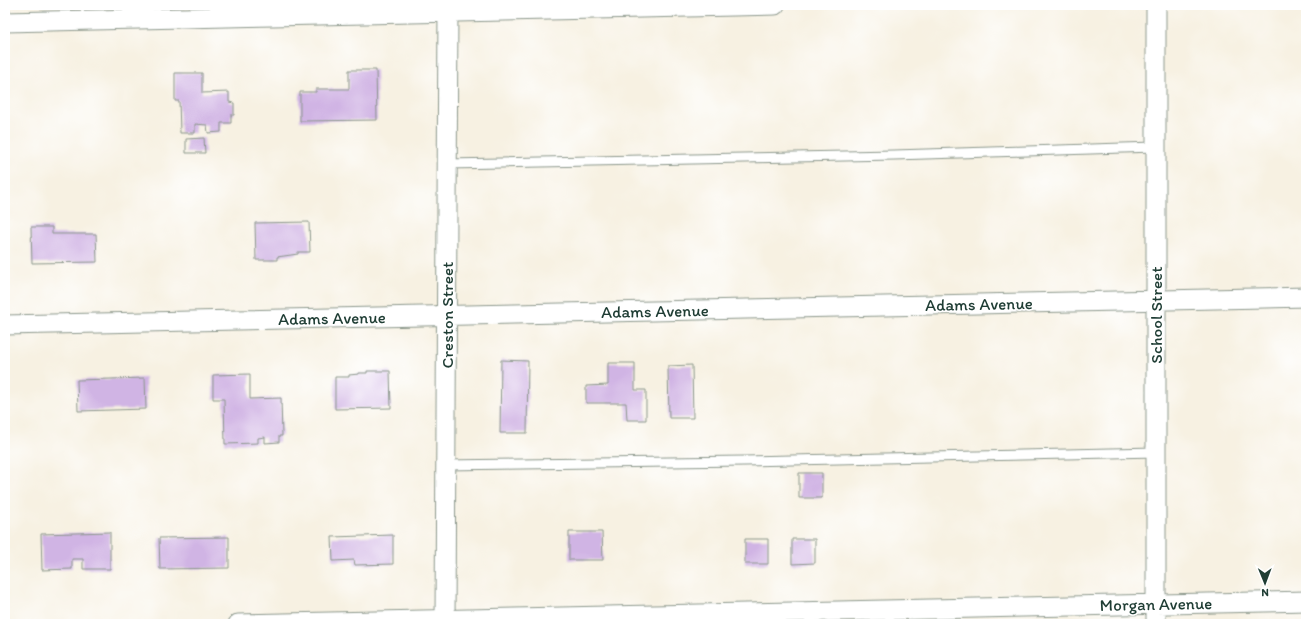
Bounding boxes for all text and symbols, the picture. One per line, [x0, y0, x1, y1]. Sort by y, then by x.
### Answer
street label: Creston Street [437, 261, 457, 369]
street label: School Street [1146, 266, 1166, 364]
street label: Adams Avenue [925, 293, 1033, 315]
street label: Adams Avenue [601, 300, 709, 322]
street label: Adams Avenue [278, 307, 386, 329]
north arrow [1245, 563, 1285, 603]
text: N [1261, 586, 1269, 599]
street label: Morgan Avenue [1100, 593, 1212, 615]

